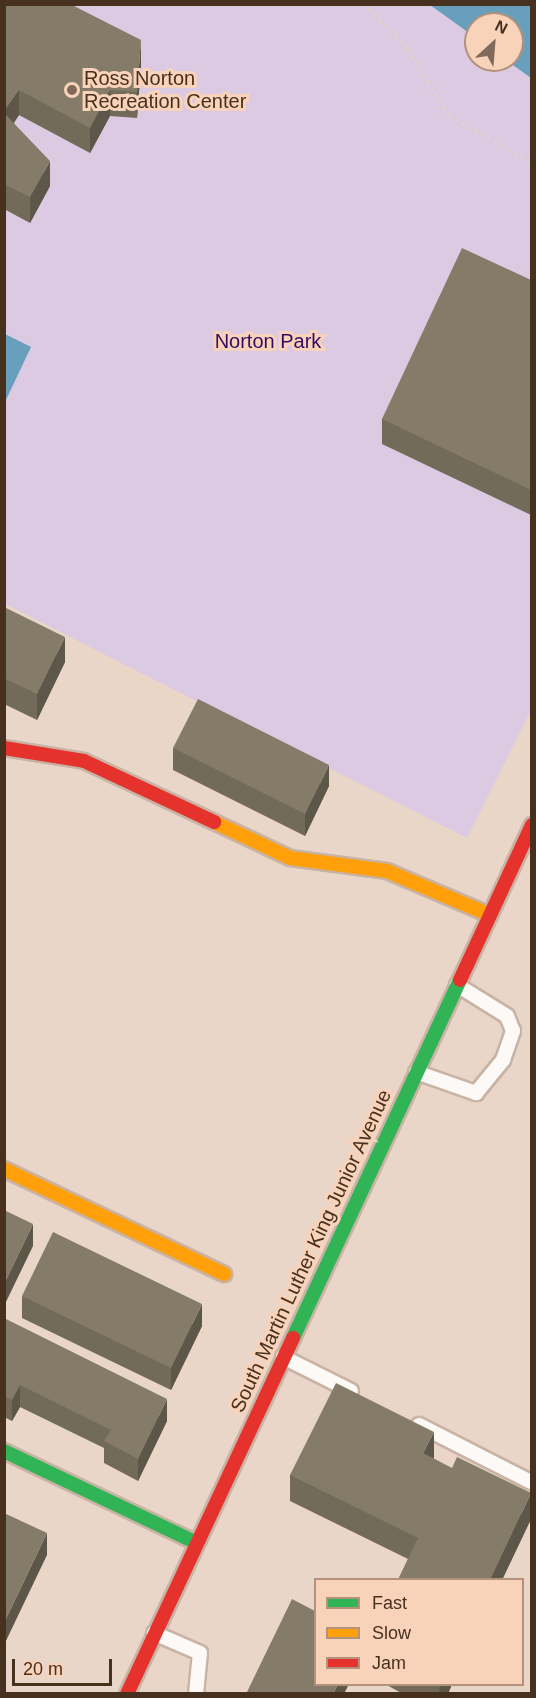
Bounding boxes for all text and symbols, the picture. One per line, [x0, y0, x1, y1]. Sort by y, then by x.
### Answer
north arrow [464, 12, 524, 72]
text: N [492, 17, 510, 37]
place label: Ross Norton Recreation Center [84, 66, 246, 113]
marker: Ross Norton Recreation Center [65, 83, 79, 97]
park label: Norton Park [215, 329, 321, 353]
street label: South Martin Luther King Junior Avenue [225, 1085, 397, 1417]
legend [314, 1578, 524, 1686]
text: Fast [372, 1593, 407, 1613]
text: Slow [372, 1623, 411, 1643]
scale bar [15, 1647, 116, 1685]
text: Jam [372, 1653, 406, 1673]
text: 20 m [23, 1659, 63, 1679]

